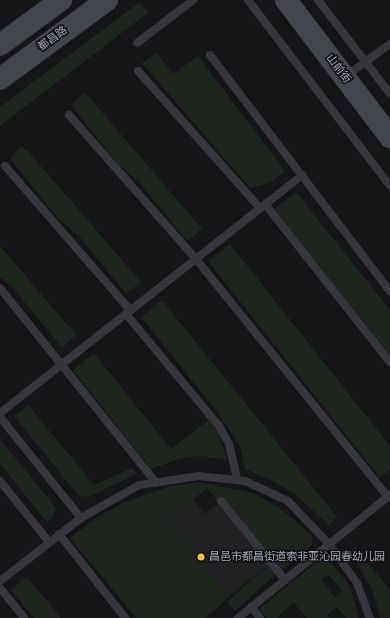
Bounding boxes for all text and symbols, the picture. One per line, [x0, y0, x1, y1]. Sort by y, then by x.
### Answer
street label: 都昌路 [36, 24, 70, 54]
street label: 山前街 [323, 52, 353, 86]
place label: 昌邑市都昌街道索非亚沁园春幼儿园 [209, 550, 385, 564]
marker: 昌邑市都昌街道索非亚沁园春幼儿园 [196, 552, 206, 562]

